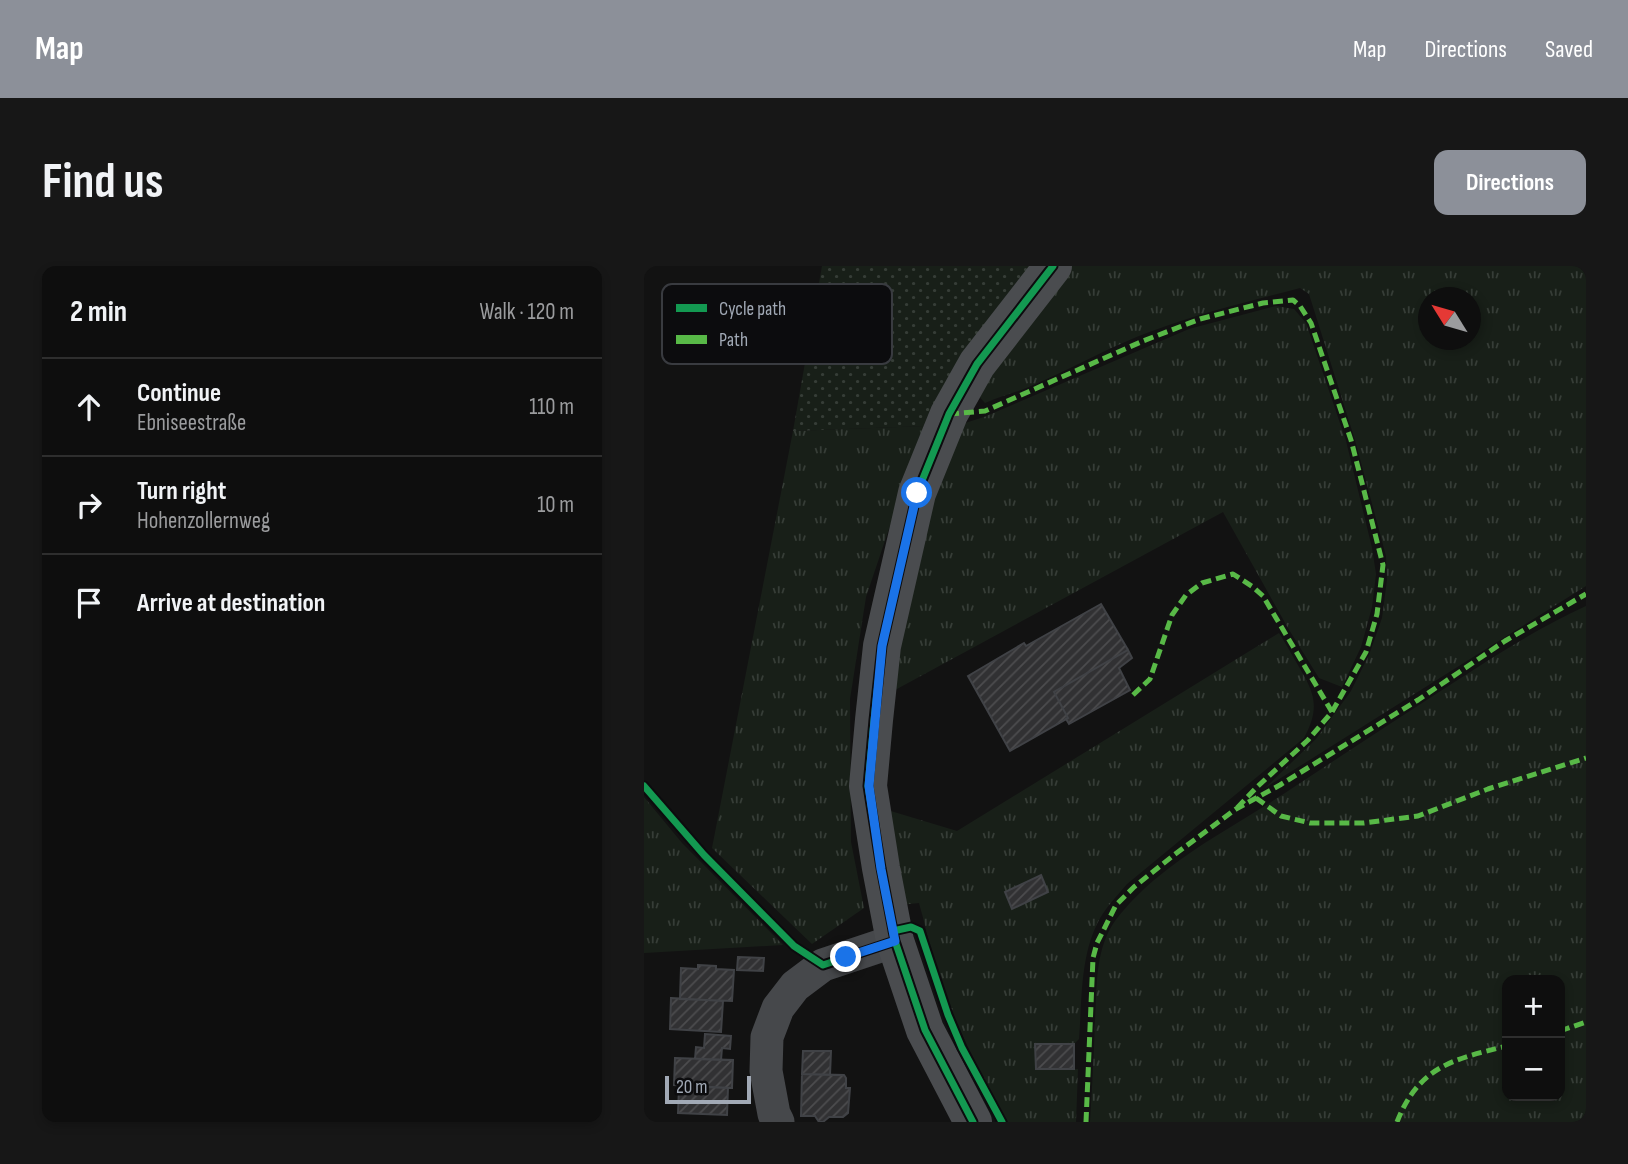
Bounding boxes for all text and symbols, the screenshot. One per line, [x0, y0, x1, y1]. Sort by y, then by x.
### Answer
text: Map [35, 29, 84, 69]
text: Map [1353, 35, 1386, 64]
text: Directions [1424, 35, 1507, 64]
text: Saved [1545, 35, 1593, 64]
button: Directions [1434, 150, 1586, 215]
text: Find us [42, 153, 164, 212]
legend [662, 284, 892, 364]
north arrow [1418, 287, 1481, 350]
text: 2 min [70, 294, 127, 330]
text: Walk · 120 m [479, 298, 574, 326]
text: Cycle path [719, 298, 786, 321]
text: Path [719, 329, 748, 352]
text: Continue [137, 378, 221, 409]
icon: ahead [70, 388, 108, 426]
text: 110 m [529, 393, 574, 421]
text: Ebniseestraße [137, 409, 246, 437]
text: Turn right [137, 476, 226, 507]
route start [901, 477, 932, 508]
icon: right [70, 486, 108, 524]
text: 10 m [537, 491, 574, 519]
text: Hohenzollernweg [137, 507, 270, 535]
icon: arrive [70, 584, 108, 622]
text: Arrive at destination [137, 588, 325, 619]
route end [830, 941, 861, 972]
map controls [1502, 975, 1565, 1101]
button: + [1502, 975, 1565, 1038]
button: − [1502, 1038, 1565, 1101]
scale bar [665, 1073, 751, 1105]
text: 20 m [676, 1076, 708, 1099]

